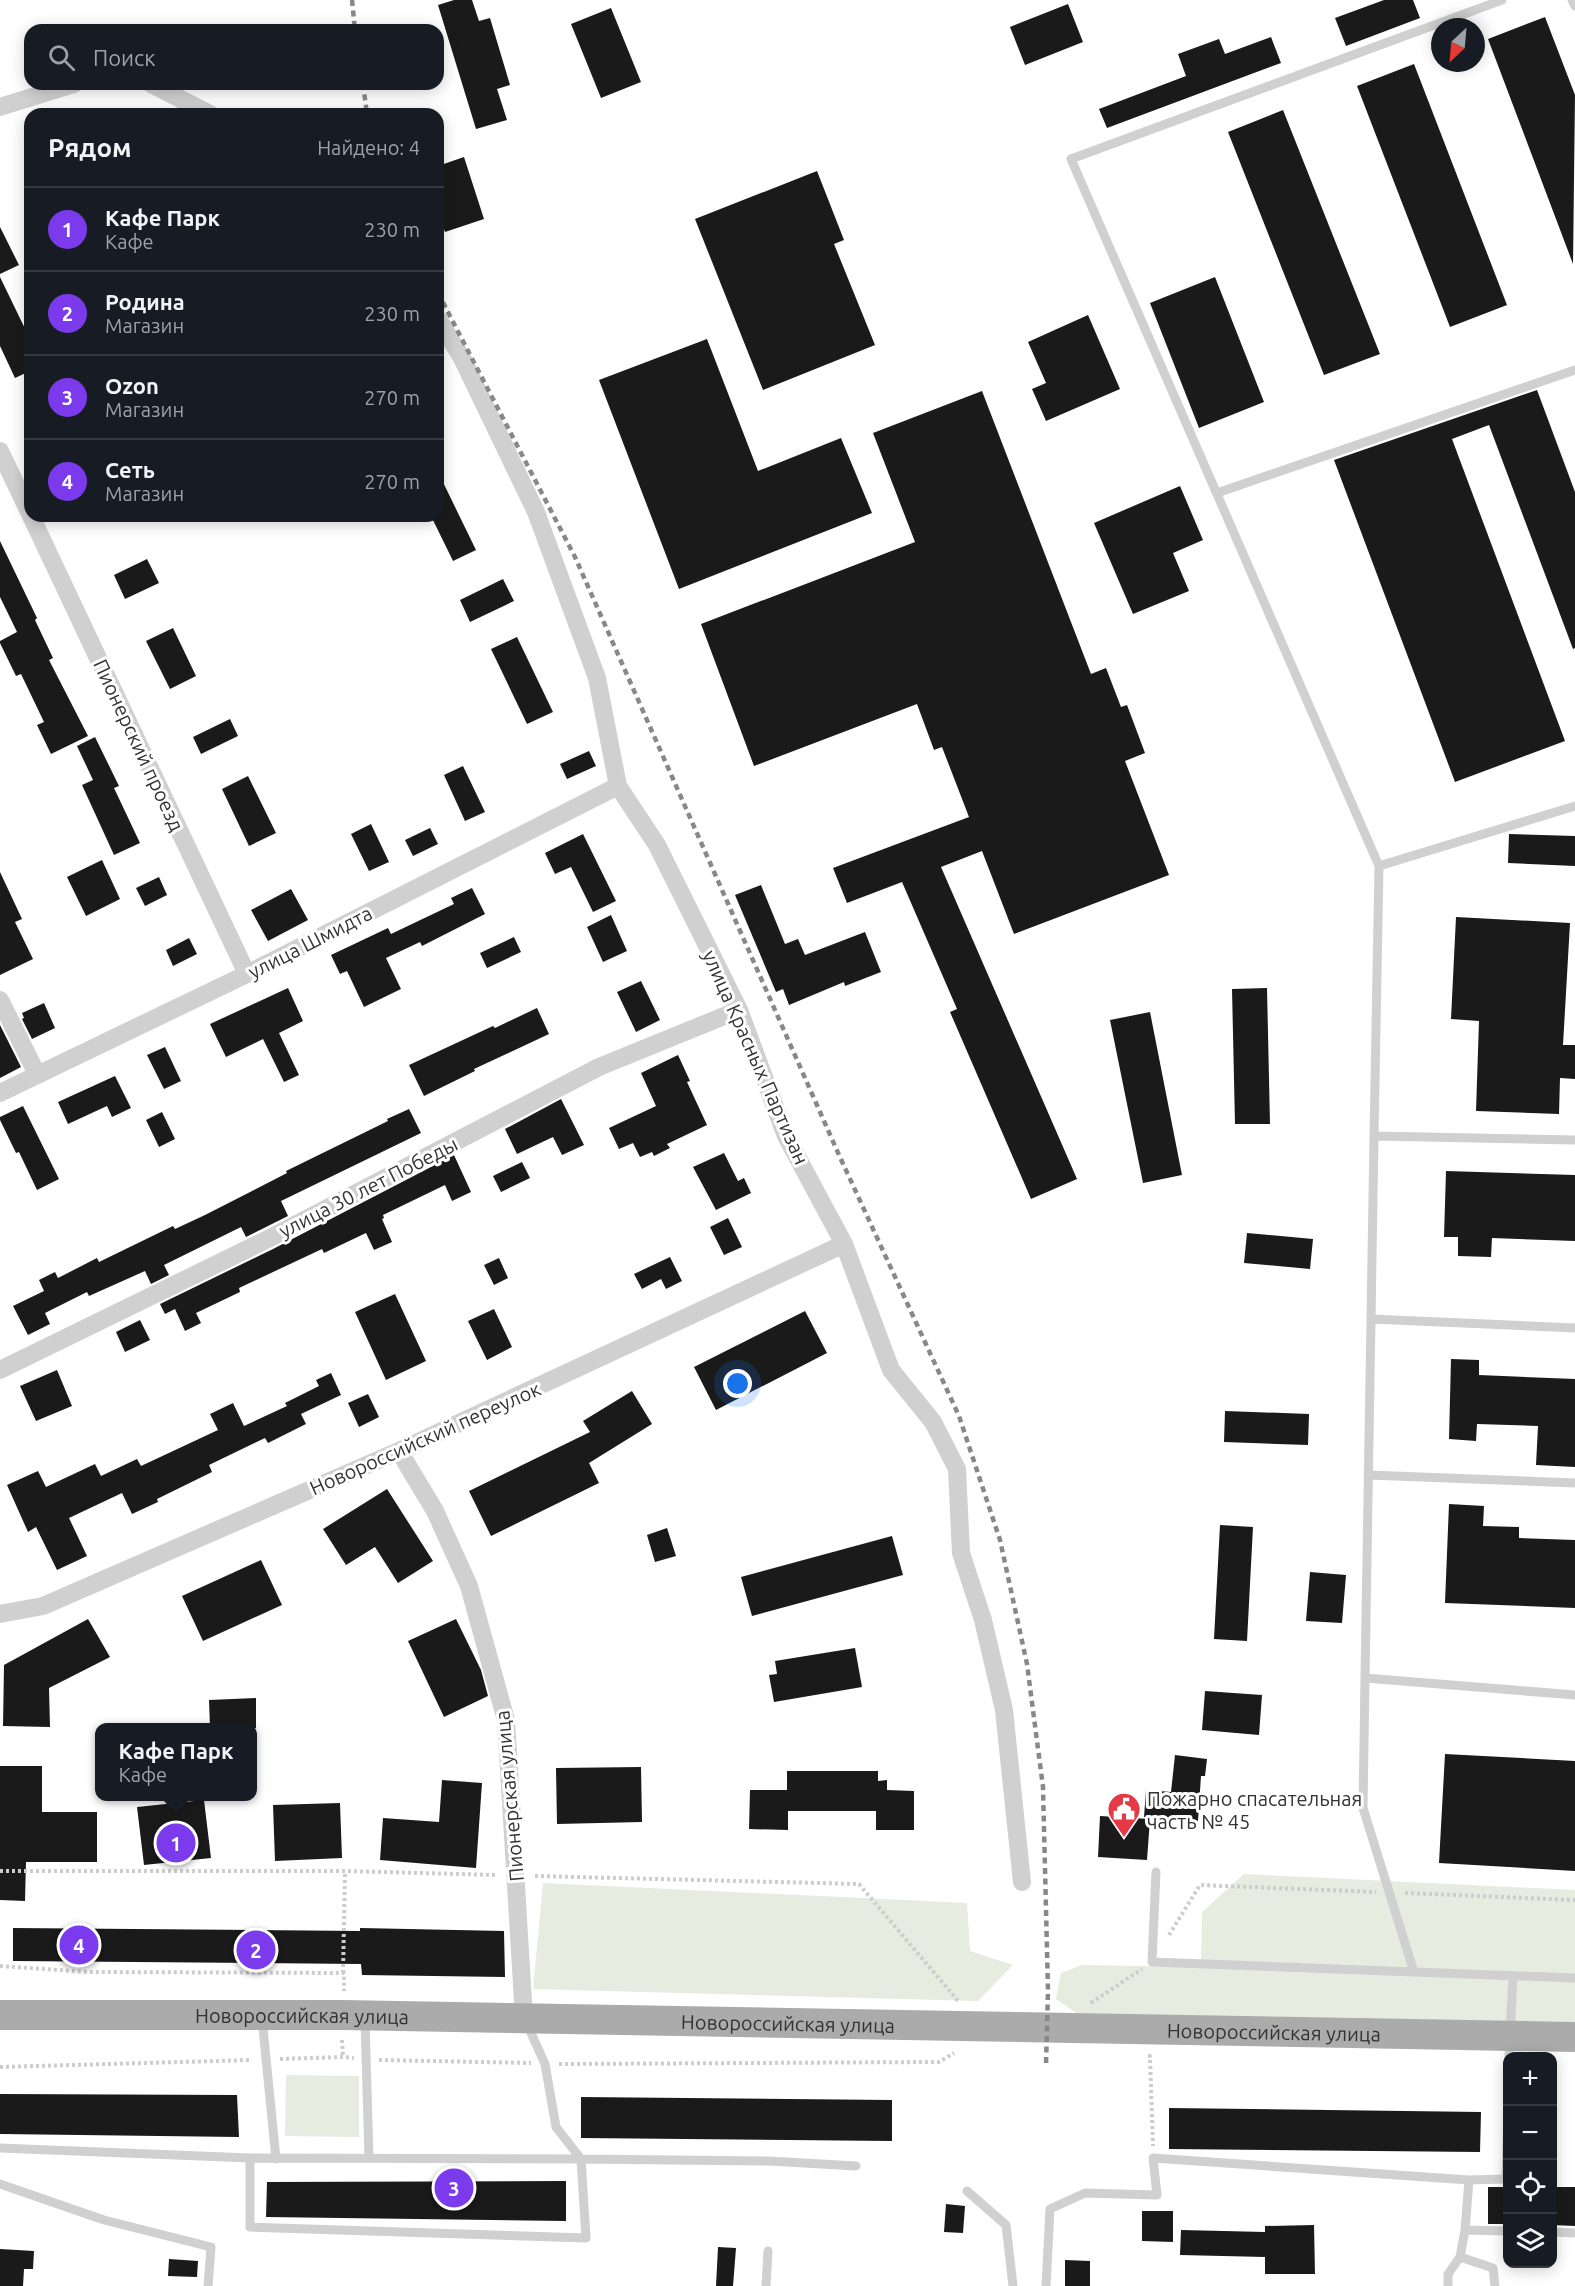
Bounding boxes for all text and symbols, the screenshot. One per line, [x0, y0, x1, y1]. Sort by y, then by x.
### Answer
north arrow [1431, 18, 1485, 72]
search box [24, 24, 444, 90]
icon: search [45, 41, 78, 74]
text: Поиск [93, 45, 156, 70]
text: Рядом [48, 133, 132, 162]
text: Найдено: 4 [317, 136, 420, 159]
text: Кафе Парк [105, 205, 220, 230]
text: 1 [62, 218, 73, 241]
text: 230 m [364, 218, 420, 241]
text: Кафе [105, 230, 154, 253]
text: Родина [105, 289, 185, 314]
text: 2 [62, 302, 73, 325]
text: 230 m [364, 302, 420, 325]
text: Магазин [105, 314, 184, 337]
text: Ozon [105, 373, 159, 398]
text: 3 [62, 386, 73, 409]
text: 270 m [364, 386, 420, 409]
text: Магазин [105, 398, 184, 421]
text: Сеть [105, 457, 155, 482]
text: 4 [62, 470, 73, 493]
text: 270 m [364, 470, 420, 493]
text: Магазин [105, 482, 184, 505]
street label: Пионерский проезд [89, 655, 189, 835]
street label: улица Шмидта [244, 901, 376, 983]
street label: улица Красных Партизан [698, 946, 814, 1168]
street label: улица 30 лет Победы [275, 1132, 461, 1242]
your location [723, 1369, 752, 1398]
street label: Новороссийский переулок [306, 1377, 544, 1499]
street label: Пионерская улица [490, 1709, 528, 1883]
popup [95, 1723, 257, 1801]
text: Кафе Парк [118, 1738, 234, 1763]
text: Кафе [118, 1763, 167, 1786]
place label: Пожарно спасательная часть № 45 [1147, 1787, 1362, 1833]
public building icon: Пожарно спасательная часть № 45 [1106, 1791, 1142, 1838]
pin: 1 [156, 1820, 195, 1866]
pin: 4 [60, 1922, 98, 1968]
pin: 2 [236, 1928, 276, 1972]
street label: Новороссийская улица [195, 2003, 409, 2028]
street label: Новороссийская улица [681, 2010, 895, 2036]
street label: Новороссийская улица [1167, 2018, 1381, 2045]
map controls [1503, 2052, 1557, 2268]
button: + [1503, 2052, 1557, 2106]
button: − [1503, 2106, 1557, 2160]
button: locate [1503, 2160, 1557, 2214]
pin: 3 [434, 2166, 474, 2210]
button: layers [1503, 2214, 1557, 2268]

